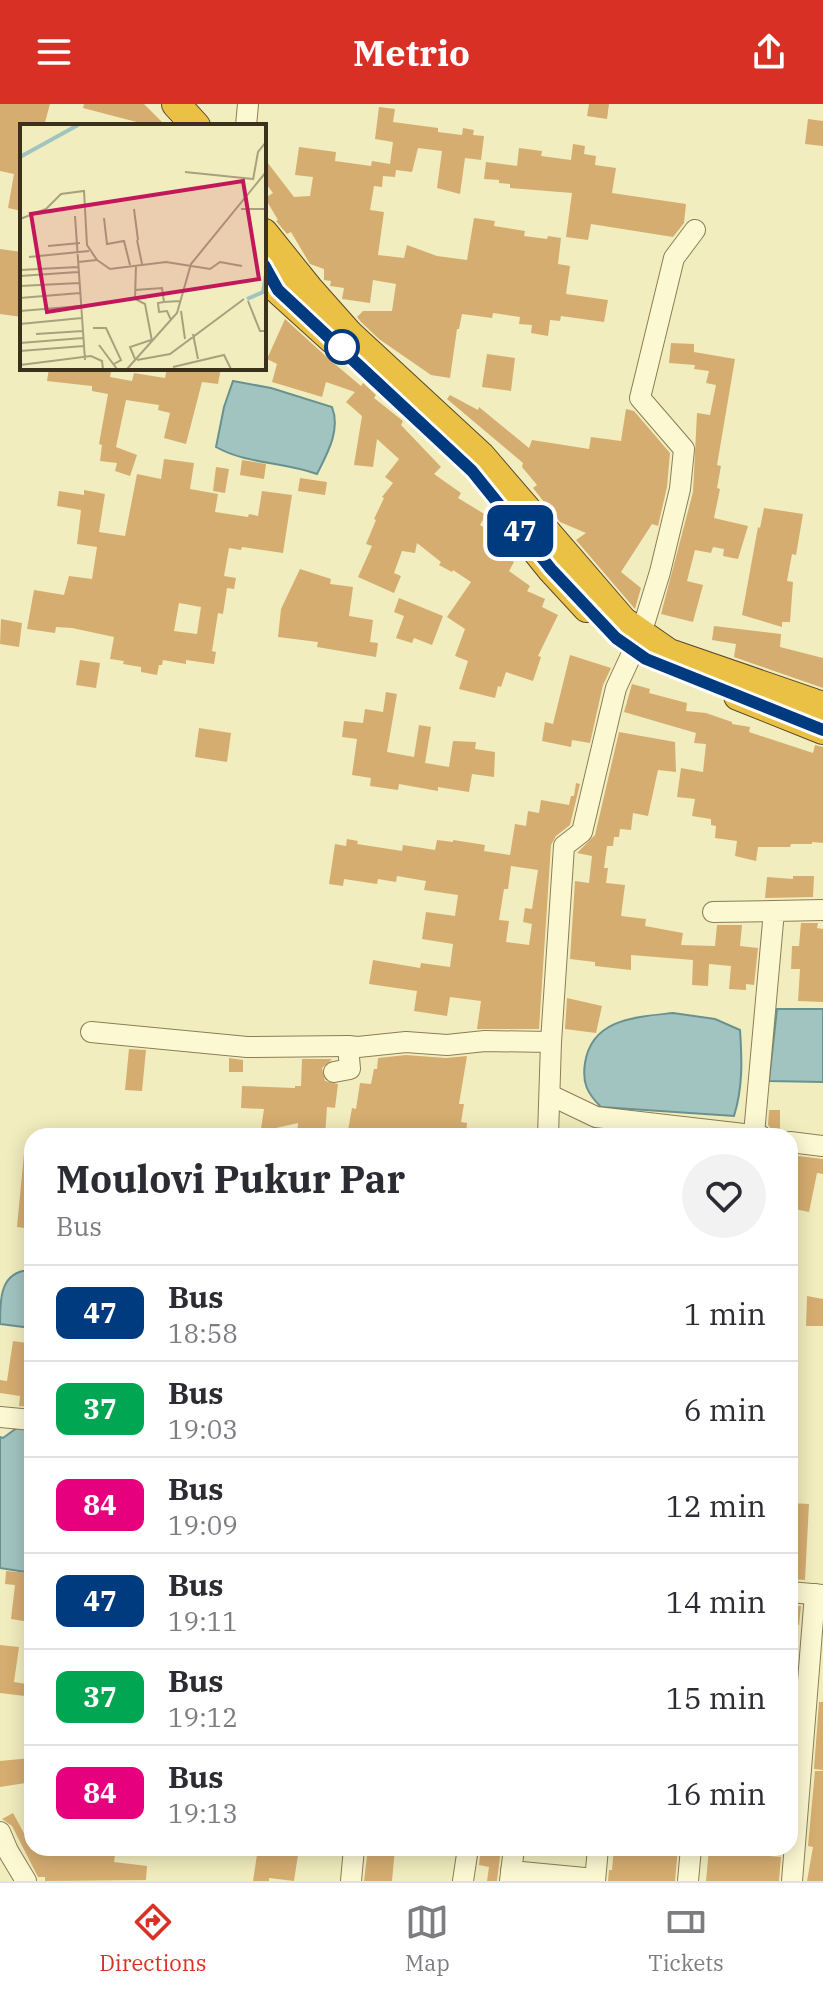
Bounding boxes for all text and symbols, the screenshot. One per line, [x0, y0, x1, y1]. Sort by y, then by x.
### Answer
text: Metrio [353, 29, 470, 76]
icon: menu [32, 30, 76, 74]
icon: share [747, 30, 791, 74]
inset map [20, 124, 266, 370]
unlabelled marker [325, 330, 359, 364]
line badge: 47 [484, 505, 556, 557]
text: 47 [503, 512, 537, 549]
text: Moulovi Pukur Par [56, 1154, 405, 1203]
button: heart [682, 1154, 766, 1238]
text: Bus [56, 1209, 102, 1243]
text: Bus [168, 1277, 223, 1316]
text: 47 [83, 1294, 117, 1331]
text: 1 min [684, 1294, 766, 1333]
text: 18:58 [168, 1316, 238, 1350]
text: Bus [168, 1373, 223, 1412]
text: 37 [83, 1390, 117, 1427]
text: 6 min [684, 1390, 766, 1429]
text: 19:03 [168, 1412, 238, 1446]
text: Bus [168, 1469, 223, 1508]
text: 84 [83, 1486, 117, 1523]
text: 12 min [666, 1486, 766, 1525]
text: 19:09 [168, 1508, 238, 1542]
text: Bus [168, 1565, 223, 1604]
text: 47 [83, 1582, 117, 1619]
text: 14 min [666, 1582, 766, 1621]
text: 19:11 [168, 1604, 238, 1638]
text: Bus [168, 1661, 223, 1700]
text: 37 [83, 1678, 117, 1715]
text: 15 min [666, 1678, 766, 1717]
text: 19:12 [168, 1700, 238, 1734]
text: Bus [168, 1757, 223, 1796]
text: 84 [83, 1774, 117, 1811]
text: 16 min [666, 1774, 766, 1813]
text: 19:13 [168, 1796, 238, 1830]
tab: Directions [99, 1900, 207, 1977]
tab: Map [405, 1900, 450, 1977]
tab: Tickets [648, 1900, 724, 1977]

